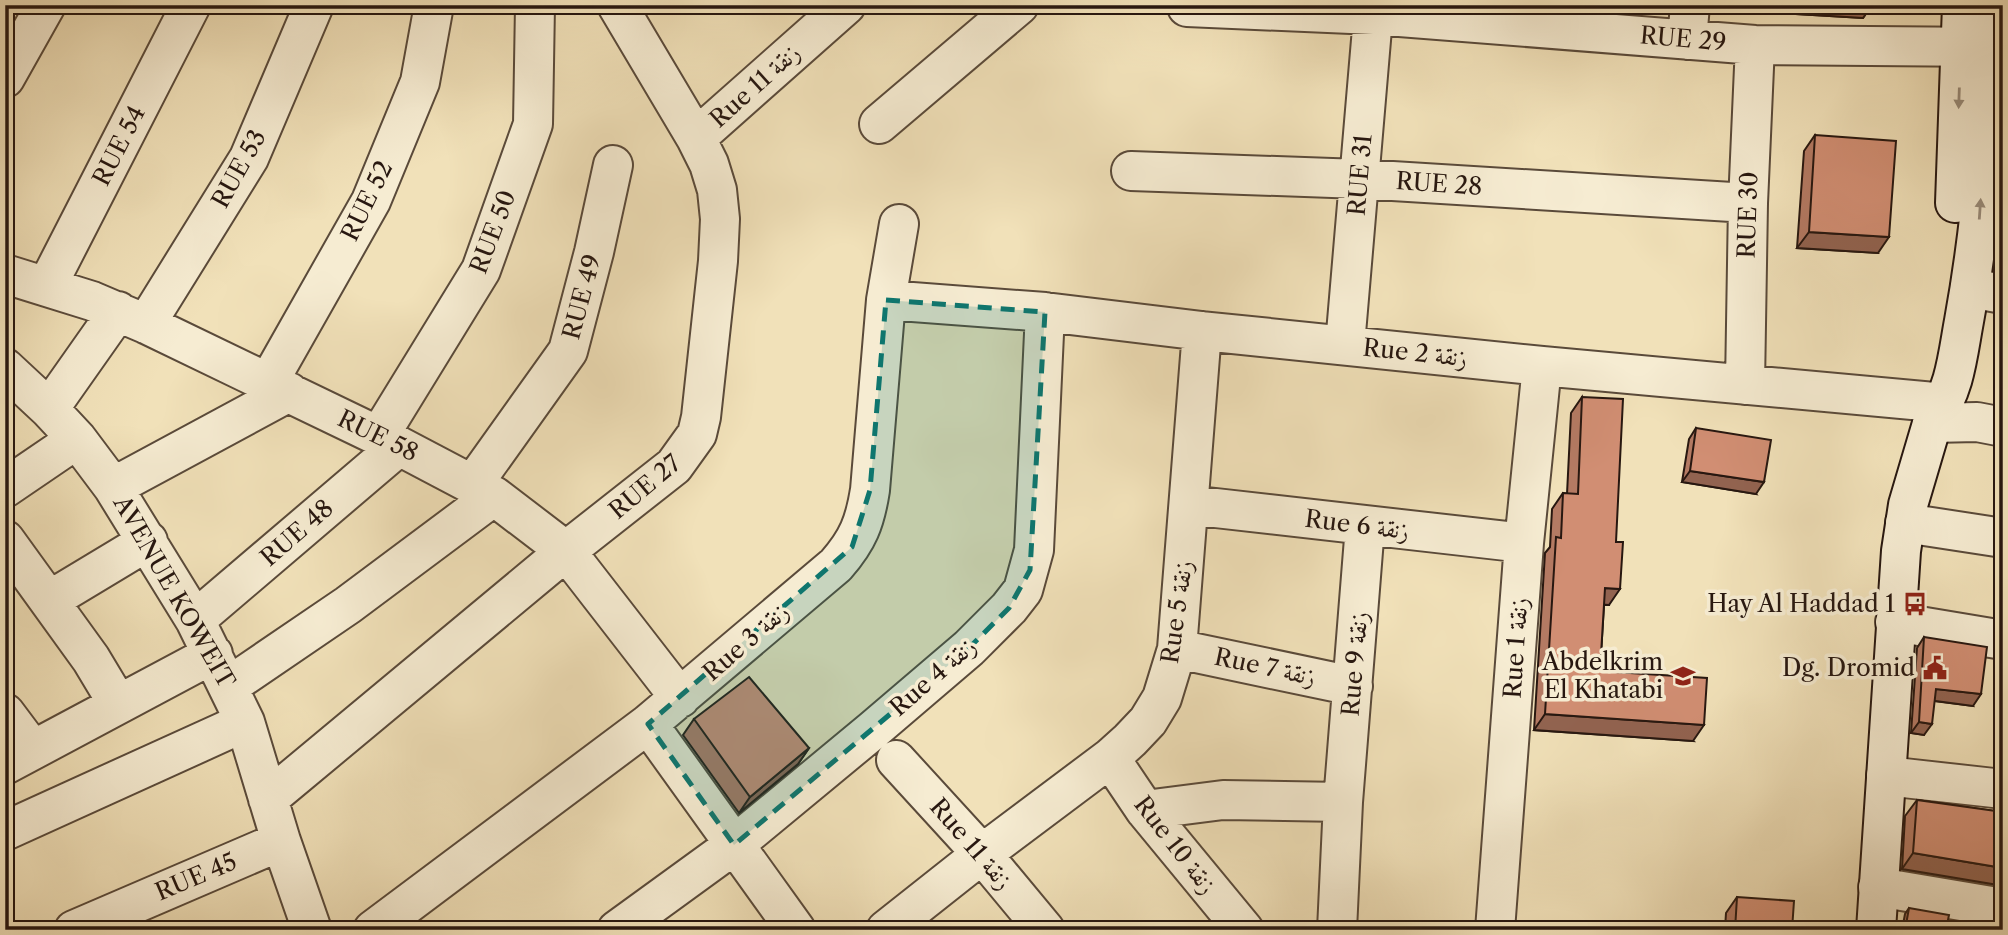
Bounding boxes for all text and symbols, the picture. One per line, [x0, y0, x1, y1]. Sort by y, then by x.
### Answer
street label: RUE 29 [1639, 20, 1727, 57]
street label: Rue 11 زنقة [704, 38, 806, 134]
one-way arrow [1954, 87, 1965, 109]
street label: RUE 54 [86, 101, 151, 191]
street label: RUE 53 [205, 125, 272, 213]
street label: RUE 31 [1341, 133, 1378, 217]
street label: RUE 52 [335, 156, 398, 246]
street label: RUE 28 [1395, 166, 1483, 201]
street label: RUE 30 [1731, 171, 1764, 259]
street label: RUE 50 [463, 186, 522, 278]
one-way arrow [1975, 198, 1986, 220]
street label: RUE 49 [556, 251, 607, 342]
street label: Rue 2 زنقة [1361, 333, 1469, 372]
street label: RUE 58 [333, 404, 423, 467]
street label: RUE 27 [603, 448, 686, 525]
street label: AVENUE KOWEIT [107, 489, 241, 693]
street label: RUE 48 [254, 493, 339, 572]
street label: Rue 6 زنقة [1303, 504, 1411, 545]
street label: Rue 5 زنقة [1155, 558, 1198, 665]
place label: Hay Al Haddad 1 [1707, 589, 1895, 618]
bus stop icon: Hay Al Haddad 1 [1901, 590, 1929, 618]
street label: Rue 3 زنقة [697, 597, 794, 687]
street label: Rue 1 زنقة [1498, 597, 1533, 699]
street label: Rue 9 زنقة [1335, 610, 1374, 717]
street label: Rue 4 زنقة [884, 631, 982, 722]
street label: Rue 7 زنقة [1212, 642, 1318, 691]
place label: Abdelkrim El Khatabi [1541, 647, 1663, 704]
place label: Dg. Dromid [1782, 653, 1915, 682]
public building icon: Dg. Dromid [1921, 654, 1949, 682]
school or university icon: Abdelkrim El Khatabi [1669, 662, 1697, 690]
street label: Rue 10 زنقة [1128, 790, 1223, 899]
street label: Rue 11 زنقة [924, 792, 1019, 895]
street label: RUE 45 [151, 846, 241, 907]

